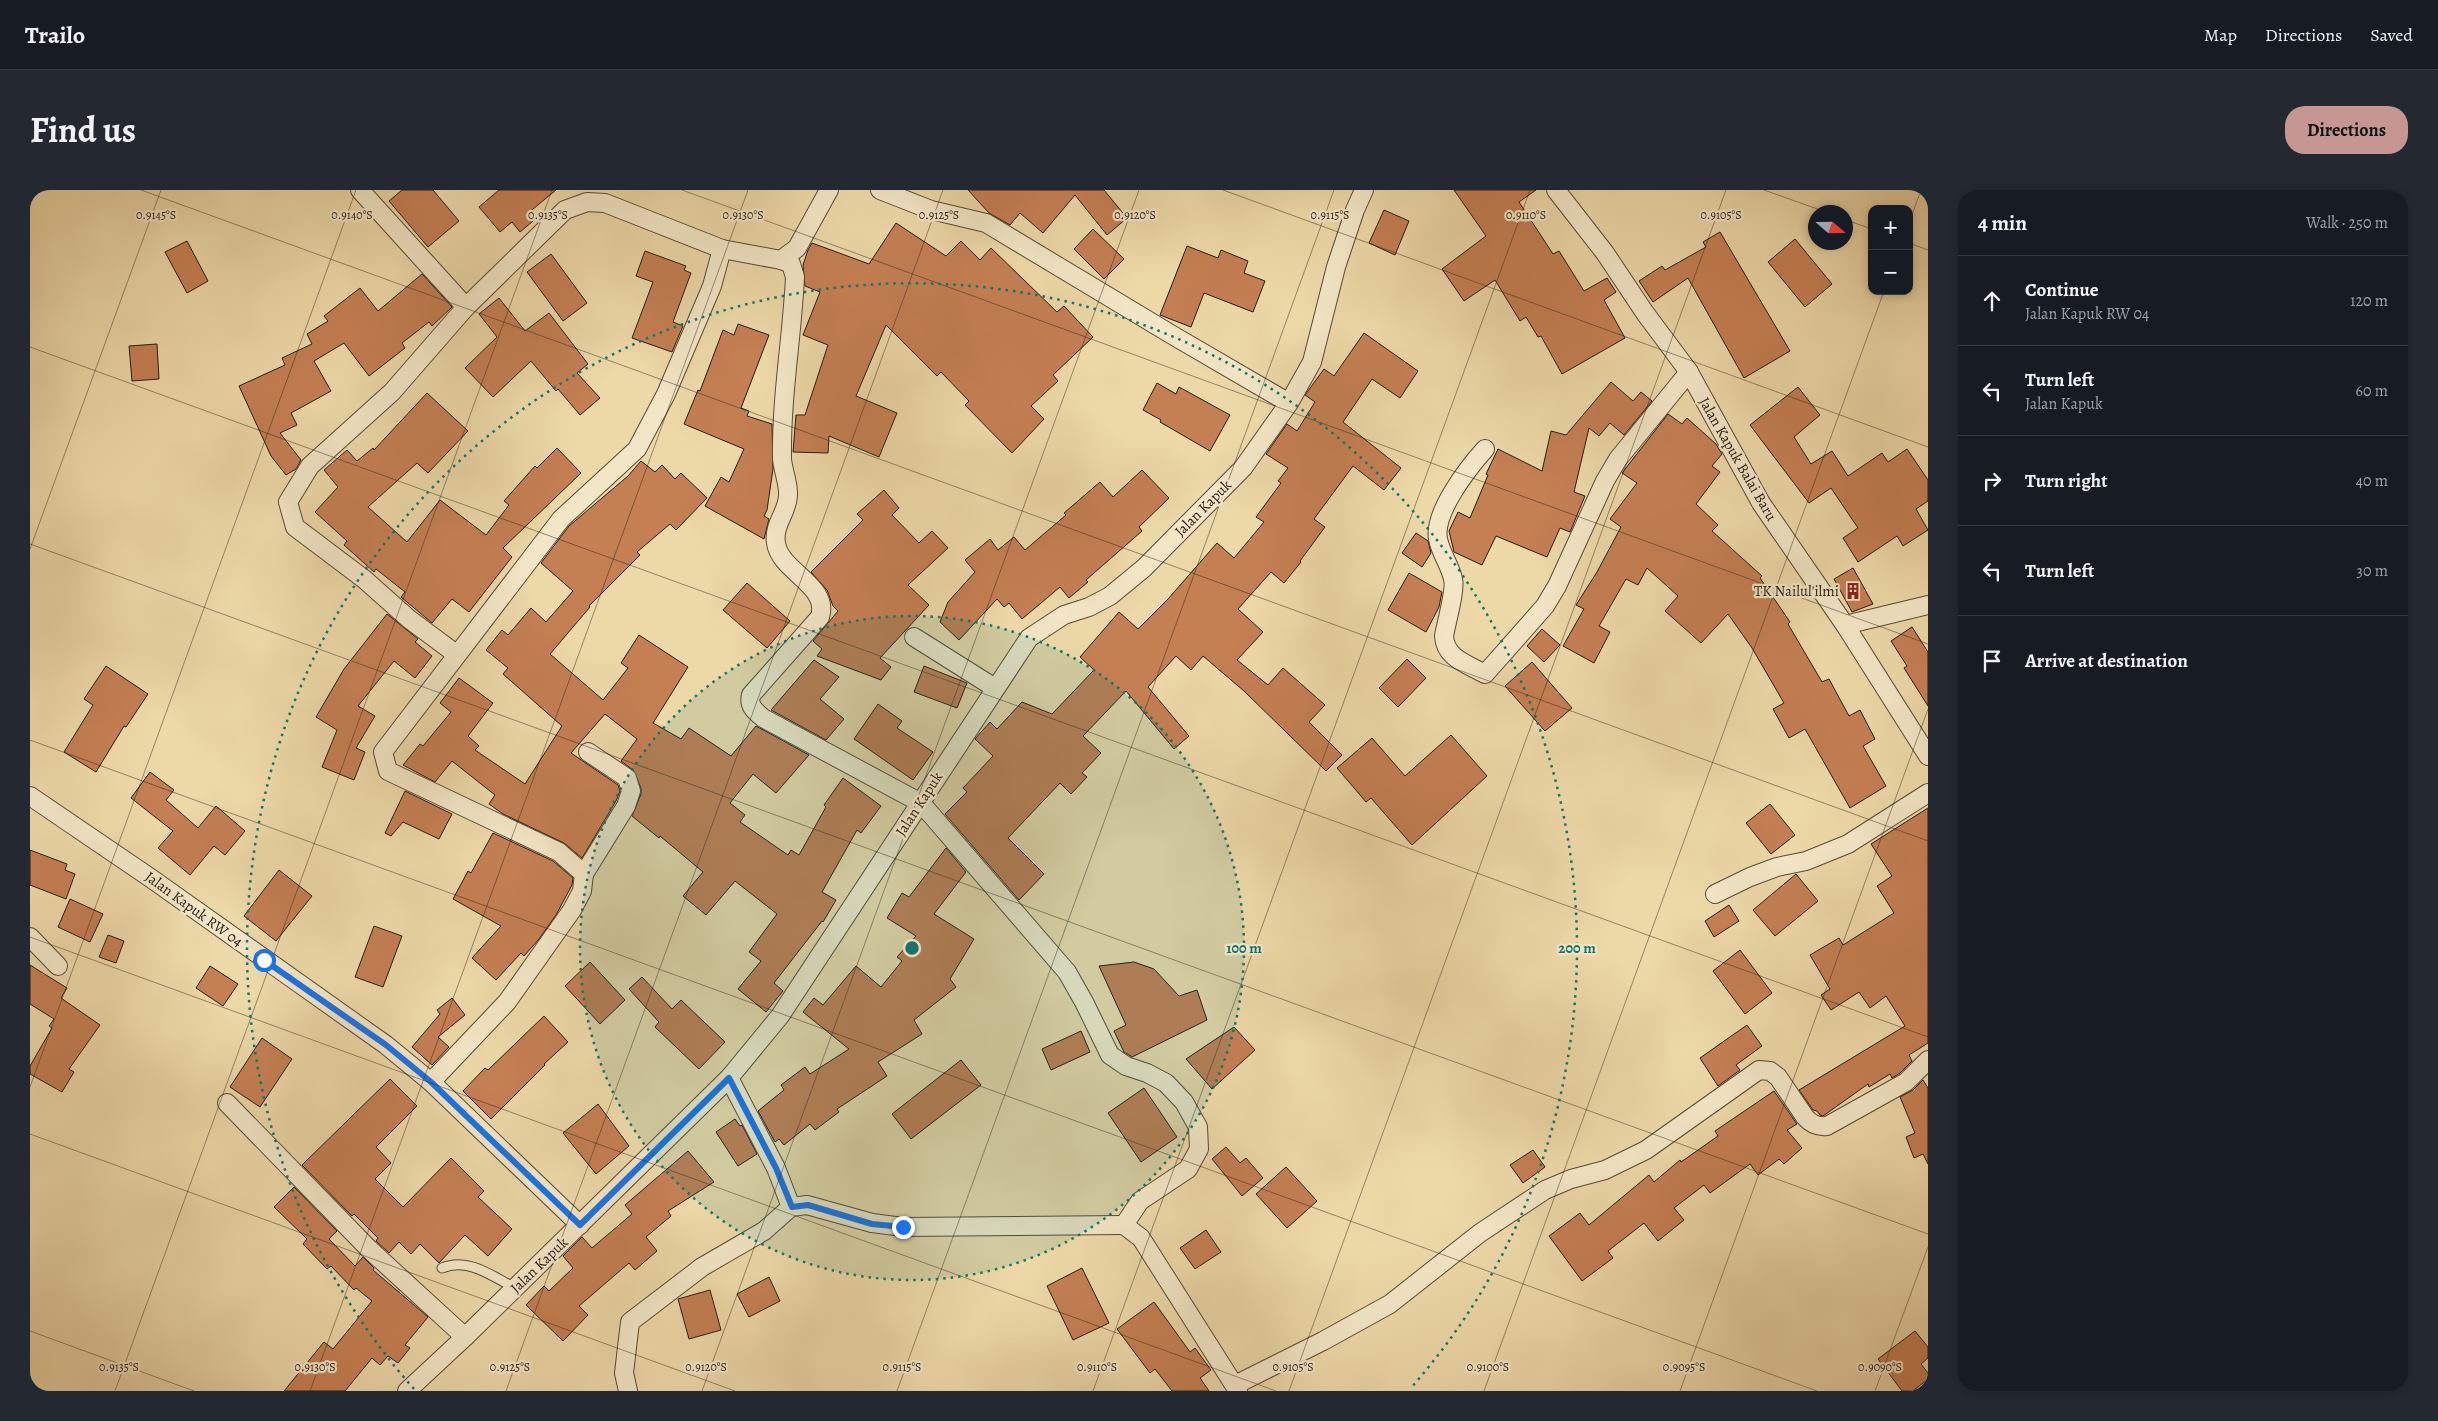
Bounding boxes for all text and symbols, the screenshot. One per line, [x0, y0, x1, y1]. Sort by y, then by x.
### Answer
text: Trailo [25, 19, 85, 51]
text: Map [2204, 23, 2237, 47]
text: Directions [2265, 23, 2342, 47]
text: Saved [2370, 23, 2413, 47]
text: Find us [30, 106, 136, 154]
button: Directions [2285, 106, 2408, 154]
north arrow [1808, 205, 1853, 250]
map controls [1868, 205, 1913, 295]
button: + [1868, 205, 1913, 250]
text: 0.9145°S [136, 207, 176, 223]
text: 0.9140°S [331, 207, 373, 223]
text: 0.9135°S [528, 207, 568, 223]
text: 0.9130°S [723, 207, 764, 223]
text: 0.9125°S [919, 207, 959, 223]
text: 0.9120°S [1114, 207, 1156, 223]
text: 0.9115°S [1311, 207, 1349, 223]
text: 0.9110°S [1506, 207, 1546, 223]
text: 0.9105°S [1700, 207, 1742, 223]
text: 4 min [1978, 209, 2027, 237]
text: Walk · 250 m [2306, 212, 2388, 234]
button: − [1868, 250, 1913, 295]
text: Continue [2025, 277, 2099, 303]
icon: ahead [1978, 287, 2006, 315]
text: 120 m [2350, 290, 2388, 312]
text: Jalan Kapuk RW 04 [2025, 303, 2149, 325]
text: Turn left [2025, 367, 2094, 393]
icon: left [1978, 377, 2006, 405]
text: 60 m [2356, 380, 2388, 402]
text: Jalan Kapuk [2025, 393, 2103, 415]
street label: Jalan Kapuk Balai Baru [1694, 394, 1782, 525]
icon: right [1978, 467, 2006, 495]
text: Turn right [2025, 468, 2107, 494]
text: 40 m [2356, 470, 2388, 492]
street label: Jalan Kapuk [1170, 475, 1236, 541]
icon: left [1978, 557, 2006, 585]
text: Turn left [2025, 558, 2094, 584]
text: 30 m [2356, 560, 2388, 582]
place label: TK Nailul'ilmi [1754, 581, 1839, 601]
building icon: TK Nailul'ilmi [1843, 581, 1863, 601]
icon: arrive [1978, 647, 2006, 675]
text: Arrive at destination [2025, 648, 2188, 674]
street label: Jalan Kapuk [891, 767, 948, 840]
street label: Jalan Kapuk RW 04 [141, 867, 247, 951]
text: 100 m [1226, 938, 1262, 958]
text: 200 m [1558, 938, 1596, 958]
centre of rings [903, 939, 921, 957]
route start [253, 949, 276, 972]
route end [892, 1216, 915, 1239]
street label: Jalan Kapuk [506, 1232, 573, 1298]
text: 0.9135°S [99, 1359, 139, 1375]
text: 0.9130°S [295, 1359, 336, 1375]
text: 0.9125°S [490, 1359, 530, 1375]
text: 0.9120°S [685, 1359, 727, 1375]
text: 0.9115°S [883, 1359, 921, 1375]
text: 0.9110°S [1077, 1359, 1117, 1375]
text: 0.9105°S [1272, 1359, 1314, 1375]
text: 0.9100°S [1467, 1359, 1509, 1375]
text: 0.9095°S [1663, 1359, 1705, 1375]
text: 0.9090°S [1858, 1359, 1902, 1375]

